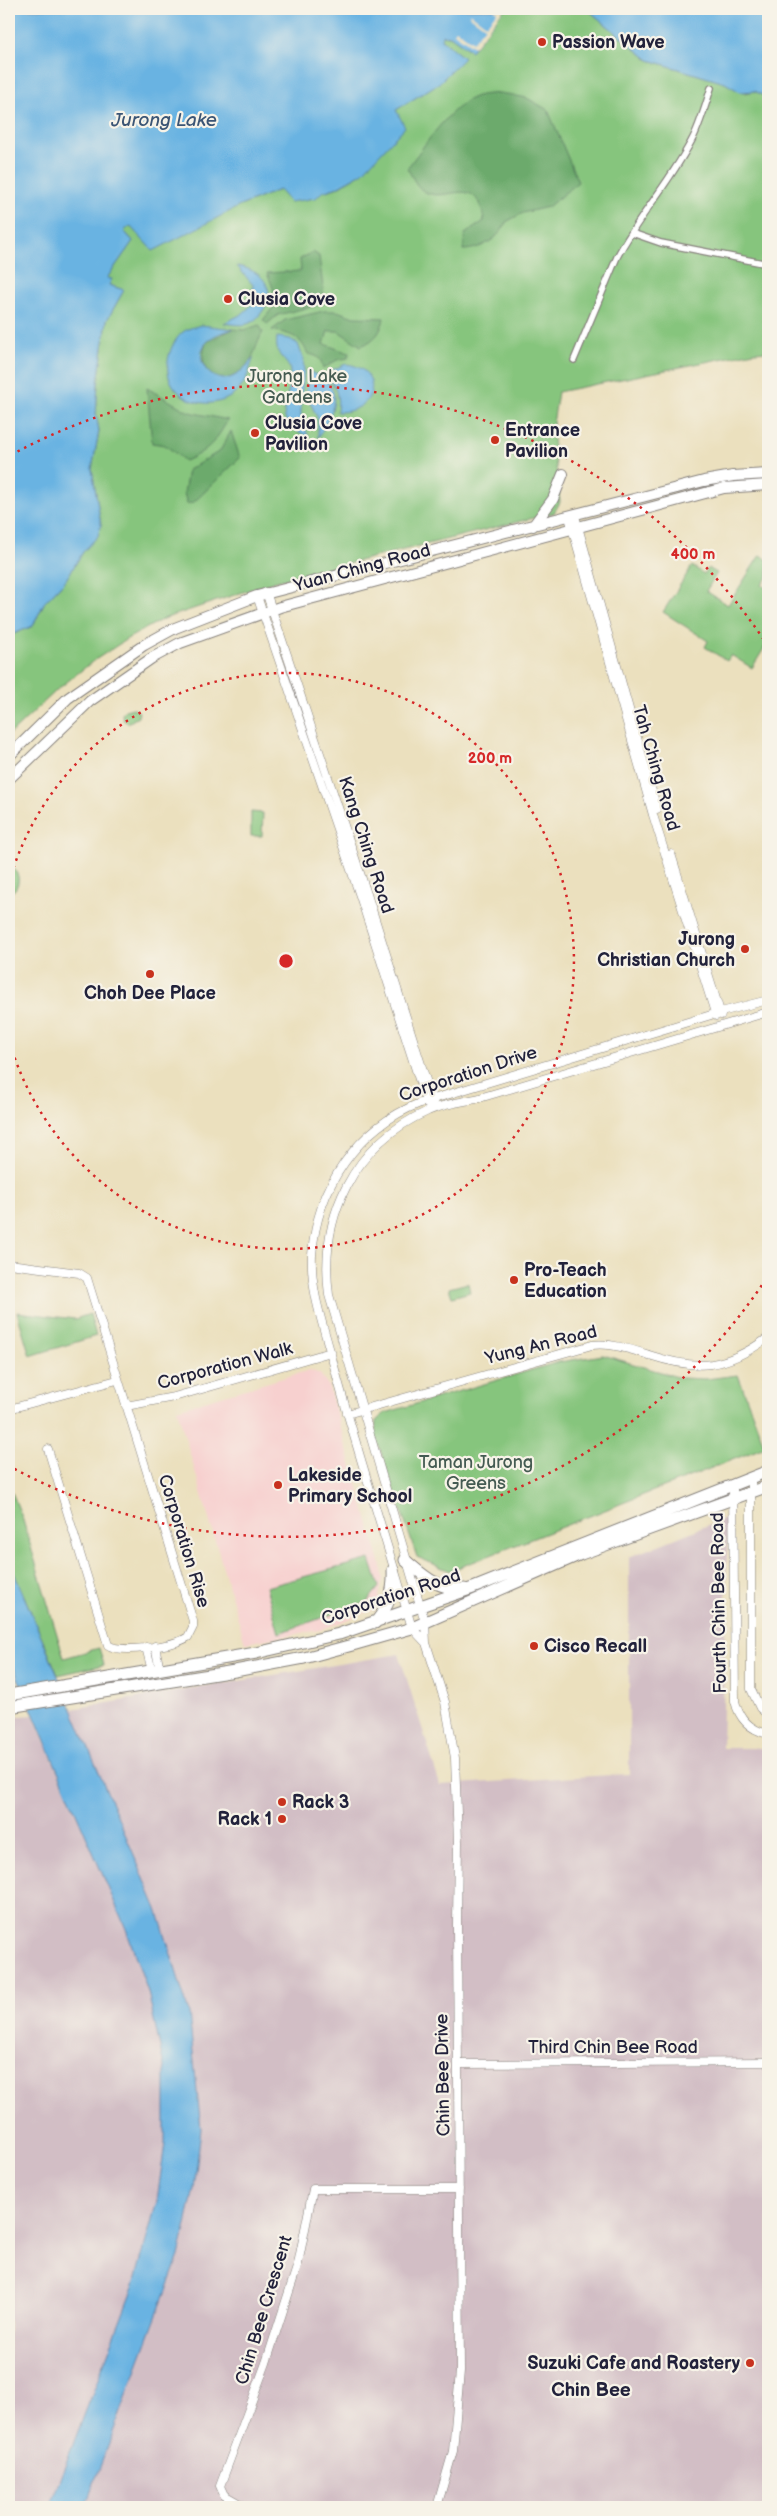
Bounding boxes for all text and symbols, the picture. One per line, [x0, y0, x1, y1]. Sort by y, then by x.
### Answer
place label: Passion Wave [552, 32, 665, 53]
marker: Passion Wave [536, 36, 548, 48]
water label: Jurong Lake [110, 109, 217, 132]
place label: Clusia Cove [238, 289, 335, 310]
marker: Clusia Cove [222, 293, 234, 305]
park label: Jurong Lake Gardens [247, 366, 347, 408]
place label: Clusia Cove Pavilion [265, 413, 362, 455]
place label: Entrance Pavilion [505, 420, 580, 462]
marker: Clusia Cove Pavilion [249, 427, 261, 439]
marker: Entrance Pavilion [489, 434, 501, 446]
street label: Yuan Ching Road [290, 540, 433, 597]
text: 400 m [671, 545, 715, 564]
street label: Tah Ching Road [628, 703, 684, 833]
text: 200 m [468, 749, 512, 768]
street label: Kang Ching Road [334, 774, 398, 916]
place label: Jurong Christian Church [597, 929, 735, 971]
marker: Jurong Christian Church [739, 943, 751, 955]
centre of rings [277, 952, 295, 970]
marker: Choh Dee Place [144, 968, 156, 980]
place label: Choh Dee Place [84, 983, 216, 1004]
street label: Corporation Drive [396, 1042, 540, 1106]
place label: Pro-Teach Education [524, 1260, 607, 1302]
marker: Pro-Teach Education [508, 1274, 520, 1286]
street label: Yung An Road [482, 1321, 599, 1369]
street label: Corporation Walk [155, 1338, 295, 1394]
park label: Taman Jurong Greens [419, 1452, 533, 1494]
place label: Lakeside Primary School [288, 1465, 412, 1507]
street label: Corporation Rise [154, 1472, 214, 1610]
marker: Lakeside Primary School [272, 1479, 284, 1491]
street label: Fourth Chin Bee Road [707, 1512, 731, 1694]
street label: Corporation Road [319, 1565, 463, 1629]
place label: Cisco Recall [544, 1636, 647, 1657]
marker: Cisco Recall [528, 1640, 540, 1652]
place label: Rack 3 [292, 1792, 349, 1813]
marker: Rack 3 [276, 1796, 288, 1808]
place label: Rack 1 [218, 1809, 272, 1830]
marker: Rack 1 [276, 1813, 288, 1825]
street label: Chin Bee Drive [431, 2013, 455, 2137]
street label: Third Chin Bee Road [528, 2037, 698, 2058]
street label: Chin Bee Crescent [231, 2232, 297, 2387]
place label: Suzuki Cafe and Roastery [527, 2353, 741, 2374]
marker: Suzuki Cafe and Roastery [744, 2357, 756, 2369]
district label: Chin Bee [551, 2379, 631, 2402]

